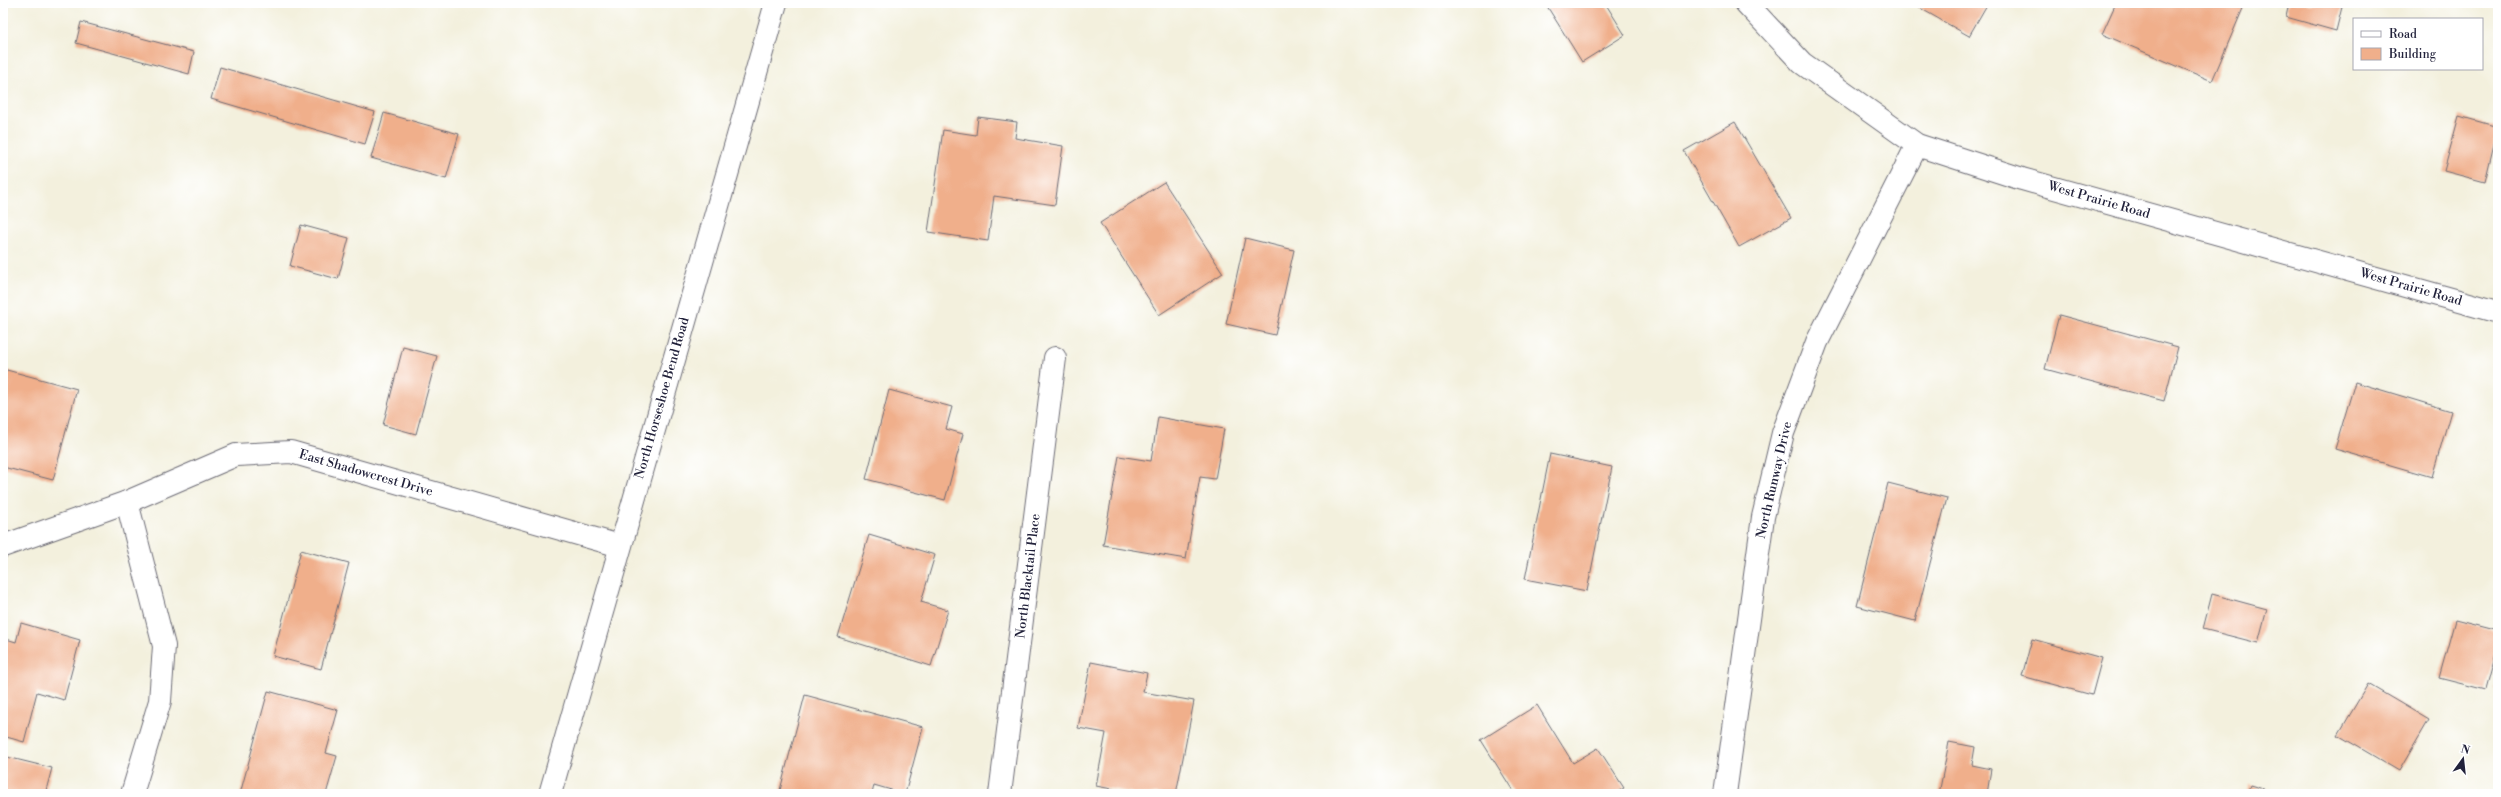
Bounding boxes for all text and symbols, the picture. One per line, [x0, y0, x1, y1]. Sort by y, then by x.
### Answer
legend [2353, 18, 2483, 70]
text: Road [2389, 27, 2417, 42]
text: Building [2388, 47, 2437, 62]
street label: West Prairie Road [2045, 177, 2152, 222]
street label: West Prairie Road [2357, 264, 2464, 309]
street label: North Horseshoe Bend Road [631, 315, 693, 481]
street label: North Runway Drive [1753, 419, 1795, 540]
street label: East Shadowcrest Drive [297, 446, 435, 500]
street label: North Blacktail Place [1012, 512, 1044, 639]
north arrow [2443, 739, 2483, 779]
text: N [2459, 742, 2472, 758]

